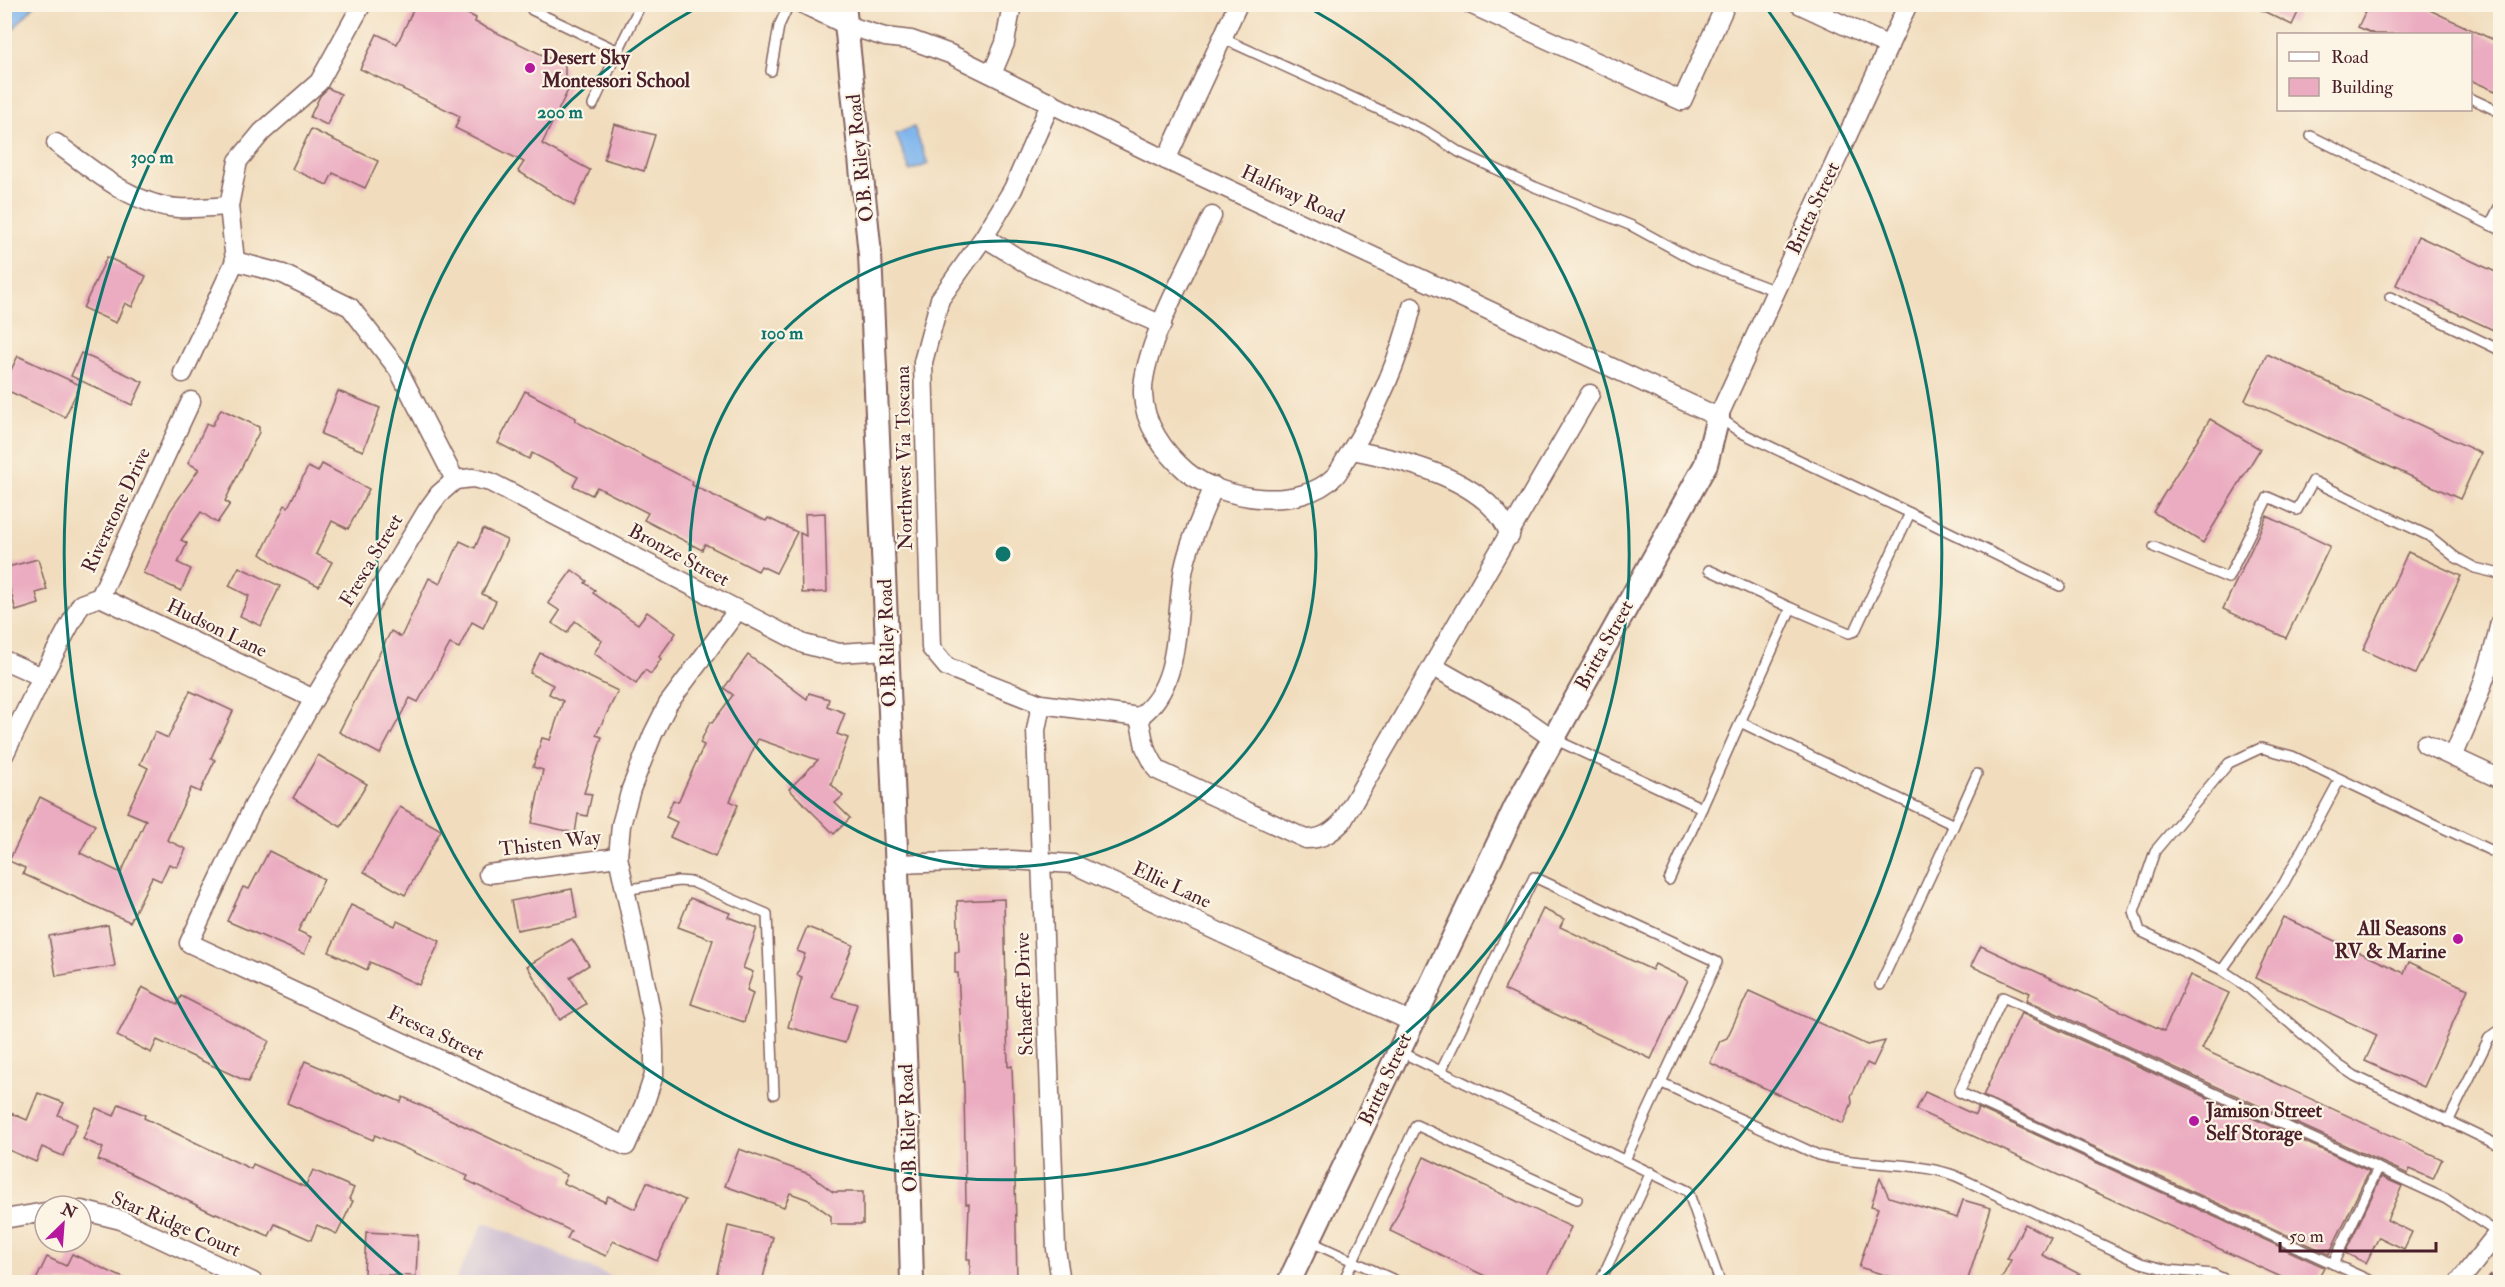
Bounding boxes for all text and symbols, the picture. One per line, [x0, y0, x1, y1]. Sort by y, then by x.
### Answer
legend [2277, 33, 2472, 111]
place label: Desert Sky Montessori School [541, 45, 691, 93]
text: Road [2331, 46, 2369, 69]
marker: Desert Sky Montessori School [523, 61, 537, 75]
text: Building [2331, 76, 2394, 99]
street label: O.B. Riley Road [841, 93, 879, 223]
text: 200 m [537, 101, 584, 124]
text: 300 m [130, 146, 175, 169]
street label: Britta Street [1781, 157, 1846, 258]
street label: Halfway Road [1237, 159, 1349, 229]
text: 100 m [761, 322, 804, 345]
street label: Northwest Via Toscana [890, 365, 918, 551]
street label: Riverstone Drive [76, 443, 156, 577]
street label: Fresca Street [334, 509, 409, 611]
street label: Bronze Street [624, 518, 734, 592]
centre of rings [993, 544, 1013, 564]
street label: O.B. Riley Road [872, 578, 902, 708]
street label: Hudson Lane [163, 593, 271, 663]
street label: Britta Street [1569, 595, 1639, 694]
street label: Thisten Way [498, 824, 603, 862]
street label: Ellie Lane [1129, 856, 1215, 914]
place label: All Seasons RV & Marine [2335, 916, 2447, 964]
street label: Schaeffer Drive [1009, 932, 1039, 1056]
marker: All Seasons RV & Marine [2451, 932, 2465, 946]
street label: Fresca Street [384, 1000, 489, 1066]
street label: Britta Street [1353, 1028, 1418, 1129]
street label: O.B. Riley Road [893, 1063, 923, 1193]
place label: Jamison Street Self Storage [2205, 1098, 2322, 1147]
marker: Jamison Street Self Storage [2187, 1114, 2201, 1128]
street label: Star Ridge Court [108, 1186, 245, 1263]
north arrow [33, 1194, 93, 1254]
text: N [57, 1199, 80, 1224]
scale bar [2280, 1215, 2436, 1253]
text: 50 m [2289, 1225, 2324, 1248]

